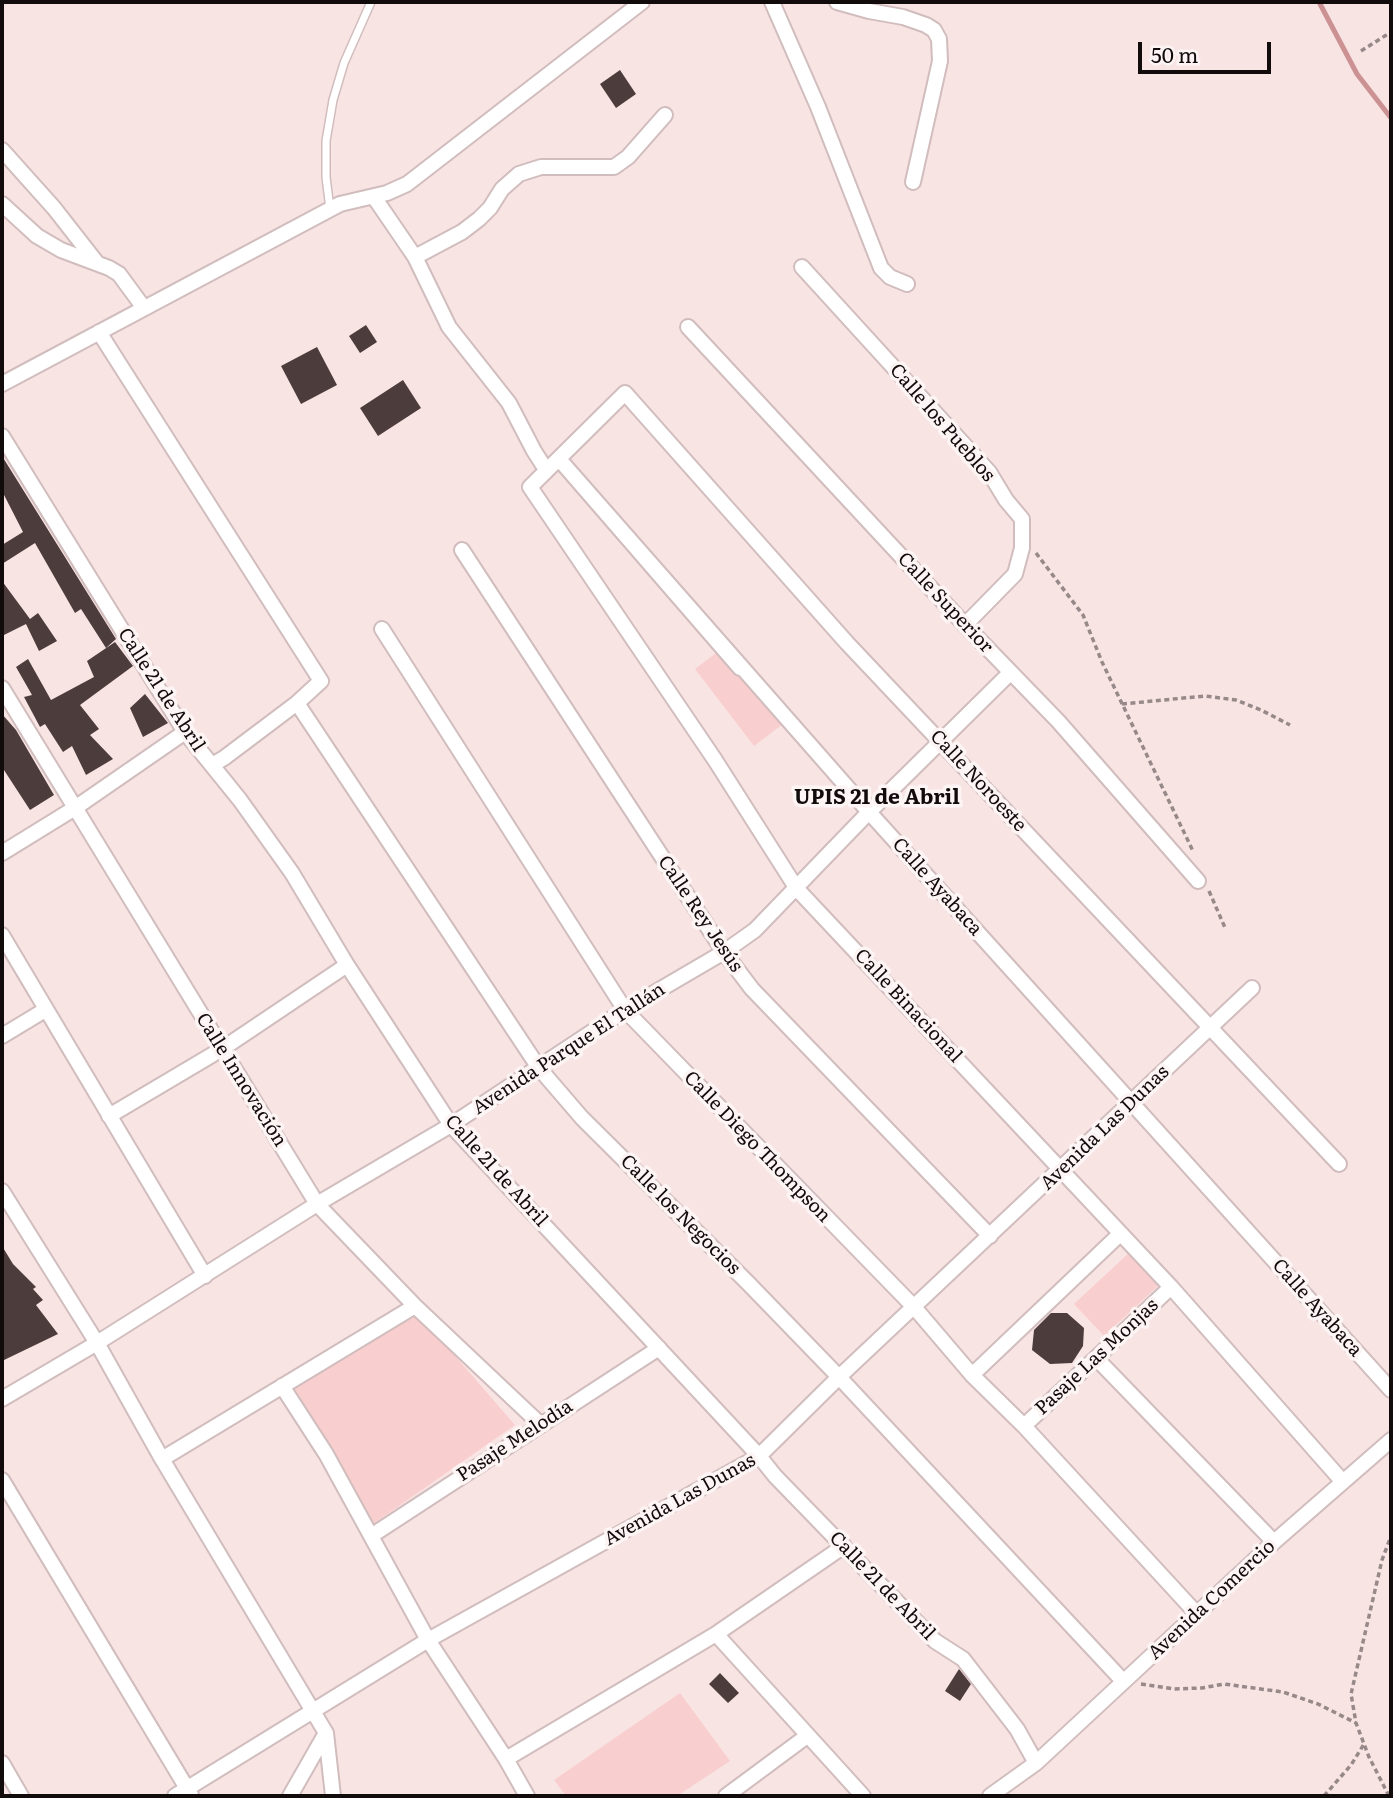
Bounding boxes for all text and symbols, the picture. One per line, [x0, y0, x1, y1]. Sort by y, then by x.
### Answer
scale bar [1141, 28, 1274, 72]
text: 50 m [1151, 38, 1198, 69]
street label: Calle los Pueblos [885, 359, 999, 487]
street label: Calle Superior [893, 548, 997, 658]
street label: Calle 21 de Abril [113, 624, 209, 756]
street label: Calle Noroeste [925, 725, 1031, 837]
district label: UPIS 21 de Abril [794, 785, 960, 811]
street label: Calle Ayabaca [887, 833, 987, 941]
street label: Calle Rey Jesús [653, 851, 747, 977]
street label: Calle Binacional [850, 944, 966, 1068]
street label: Avenida Parque El Tallán [468, 978, 670, 1120]
street label: Calle Innovación [191, 1009, 291, 1151]
street label: Avenida Las Dunas [1036, 1061, 1174, 1195]
street label: Calle Diego Thompson [679, 1067, 835, 1227]
street label: Calle 21 de Abril [440, 1110, 552, 1232]
street label: Calle los Negocios [615, 1150, 745, 1280]
street label: Calle Ayabaca [1267, 1254, 1367, 1362]
street label: Pasaje Las Monjas [1031, 1294, 1163, 1420]
street label: Pasaje Melodía [453, 1395, 577, 1487]
street label: Avenida Las Dunas [600, 1449, 760, 1551]
street label: Calle 21 de Abril [824, 1527, 940, 1645]
street label: Avenida Comercio [1144, 1535, 1280, 1665]

